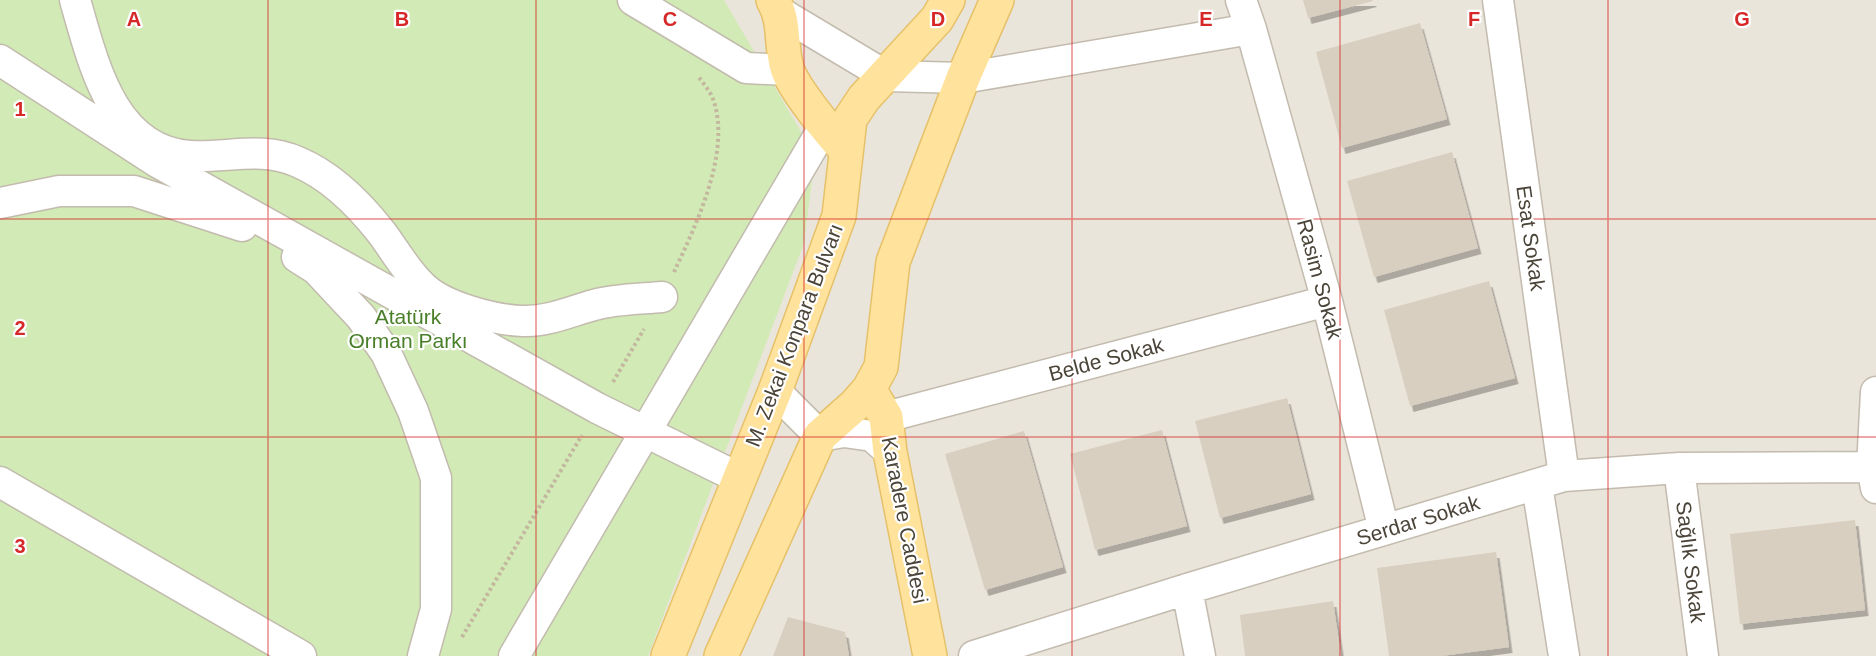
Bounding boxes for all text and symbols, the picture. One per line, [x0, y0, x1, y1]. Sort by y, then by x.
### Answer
text: A [127, 8, 141, 30]
text: B [395, 8, 409, 30]
text: C [663, 8, 677, 30]
text: D [931, 8, 945, 30]
text: E [1199, 8, 1213, 30]
text: F [1468, 8, 1480, 30]
text: G [1734, 8, 1750, 30]
text: 1 [14, 98, 26, 120]
street label: Esat Sokak [1512, 184, 1550, 293]
street label: Rasim Sokak [1293, 216, 1347, 342]
street label: M. Zekai Konpara Bulvarı [741, 220, 847, 450]
park label: Atatürk Orman Parkı [348, 305, 468, 352]
text: 2 [14, 317, 26, 339]
street label: Belde Sokak [1046, 333, 1166, 385]
street label: Karadere Caddesi [878, 435, 932, 605]
street label: Serdar Sokak [1354, 490, 1483, 550]
street label: Sağlık Sokak [1672, 500, 1710, 625]
text: 3 [14, 535, 26, 557]

